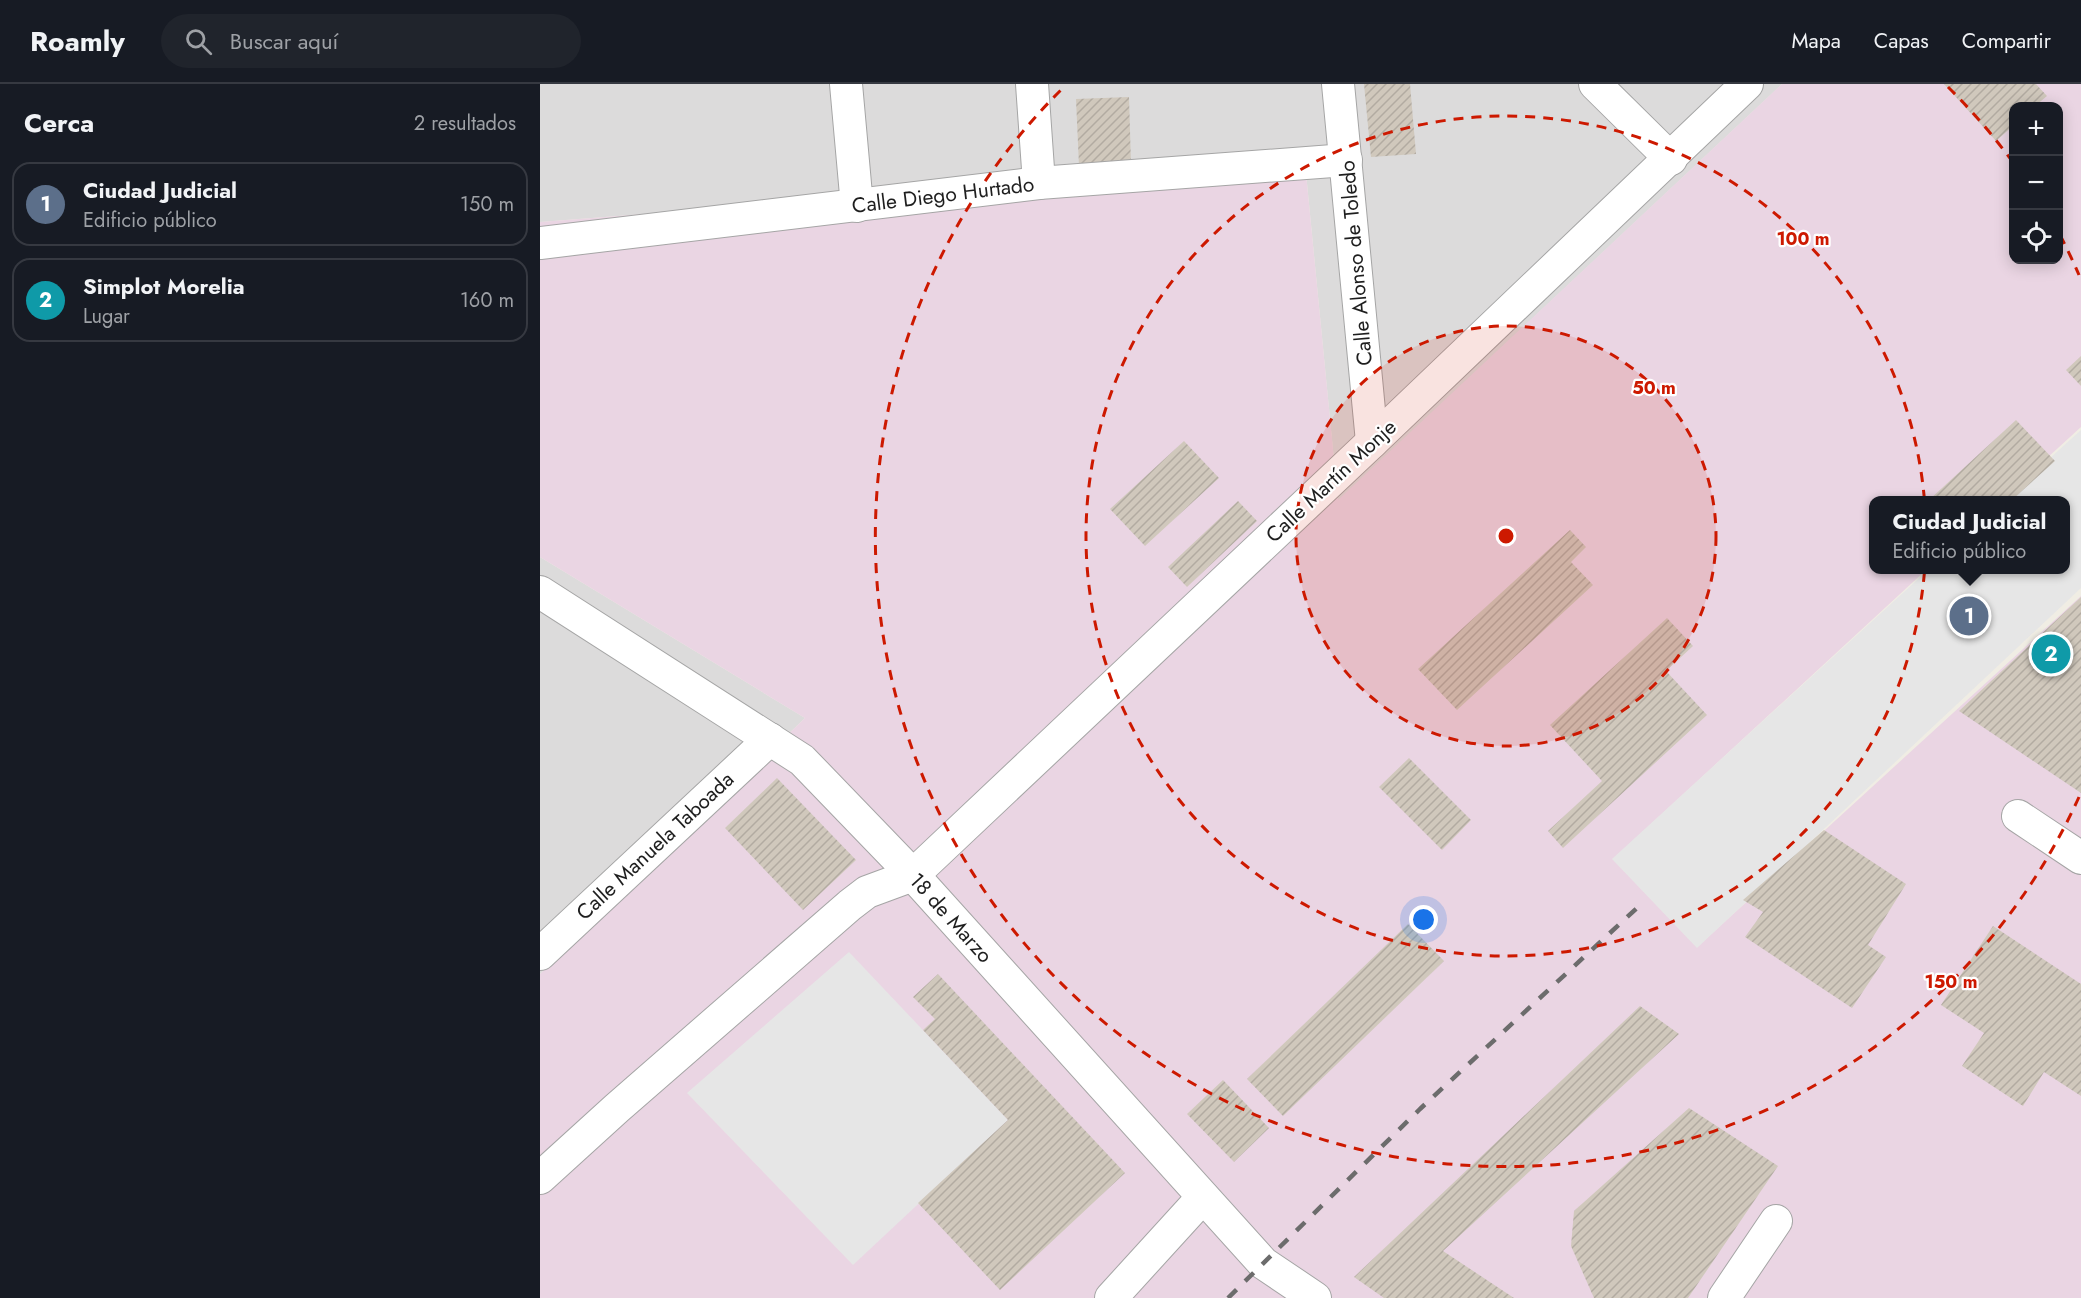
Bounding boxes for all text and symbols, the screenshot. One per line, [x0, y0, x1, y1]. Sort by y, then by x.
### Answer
search box [161, 14, 581, 68]
text: Roamly [30, 21, 125, 62]
icon: search [182, 25, 215, 58]
text: Buscar aquí [230, 25, 338, 57]
text: Mapa [1792, 26, 1841, 56]
text: Capas [1874, 26, 1929, 56]
text: Compartir [1962, 26, 2051, 56]
map controls [2009, 102, 2063, 264]
button: + [2009, 102, 2063, 156]
text: Cerca [24, 104, 94, 142]
text: 2 resultados [414, 109, 516, 138]
button: − [2009, 156, 2063, 210]
street label: Calle Alonso de Toledo [1332, 159, 1380, 367]
street label: Calle Diego Hurtado [850, 169, 1036, 221]
text: Ciudad Judicial [83, 174, 237, 206]
text: 1 [40, 190, 51, 219]
text: 150 m [460, 190, 514, 219]
text: Edificio público [83, 206, 217, 235]
button: locate [2009, 210, 2063, 264]
text: 100 m [1776, 226, 1830, 252]
text: Simplot Morelia [83, 270, 245, 302]
text: 2 [39, 286, 52, 315]
text: 160 m [460, 286, 514, 315]
text: Lugar [83, 302, 130, 331]
text: 50 m [1632, 375, 1676, 401]
street label: Calle Martín Monje [1259, 412, 1403, 550]
popup [1869, 496, 2070, 574]
text: Ciudad Judicial [1892, 505, 2047, 537]
centre of rings [1496, 526, 1516, 546]
text: Edificio público [1892, 537, 2026, 566]
pin: 1 [1950, 594, 1988, 638]
pin: 2 [2032, 632, 2070, 676]
street label: Calle Manuela Taboada [569, 765, 741, 927]
street label: 18 de Marzo [902, 866, 1000, 970]
your location [1409, 905, 1438, 934]
text: 150 m [1925, 969, 1977, 995]

